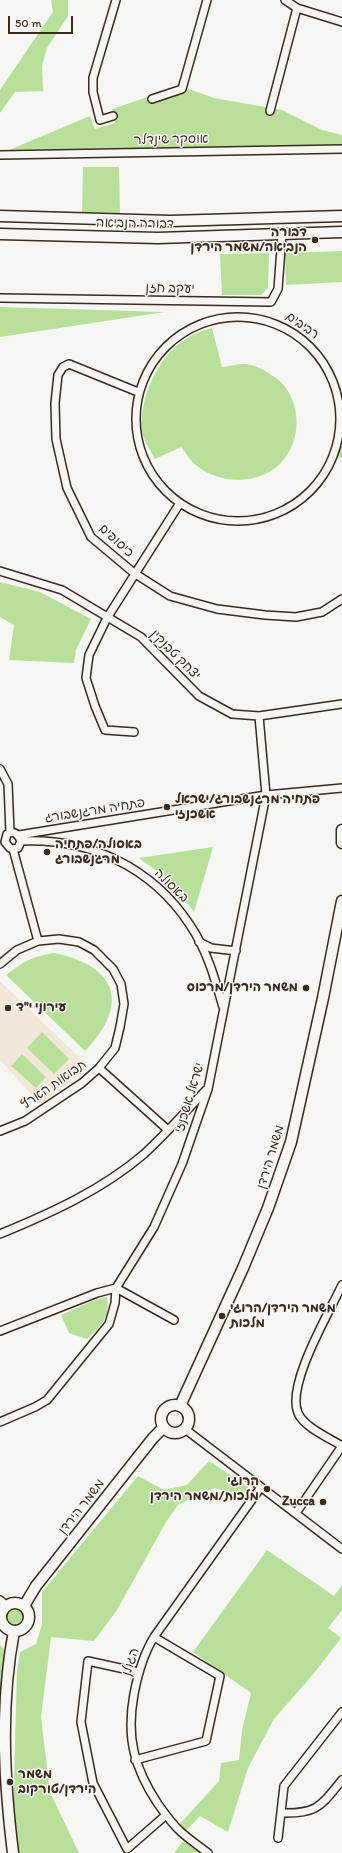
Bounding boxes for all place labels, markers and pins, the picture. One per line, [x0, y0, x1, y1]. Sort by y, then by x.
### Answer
place label: דבורה הנביאה/משמר הירדן [191, 225, 307, 256]
marker: דבורה הנביאה/משמר הירדן [310, 235, 320, 245]
place label: פתחיה מרגנשבורג/ישראל אשכנזי [175, 792, 320, 823]
marker: פתחיה מרגנשבורג/ישראל אשכנזי [162, 802, 172, 812]
place label: באסולה/פתחיה מרגנשבורג [55, 837, 142, 868]
marker: באסולה/פתחיה מרגנשבורג [42, 847, 52, 857]
place label: משמר הירדן/מרכוס [187, 980, 298, 996]
marker: משמר הירדן/מרכוס [301, 983, 311, 993]
place label: עירוני י"ד [16, 1000, 66, 1016]
marker: עירוני י"ד [3, 1003, 13, 1013]
place label: משמר הירדן/הרוגי מלכות [230, 1301, 336, 1332]
marker: משמר הירדן/הרוגי מלכות [217, 1311, 227, 1321]
place label: הרוגי מלכות/משמר הירדן [150, 1474, 259, 1505]
marker: הרוגי מלכות/משמר הירדן [262, 1484, 272, 1494]
place label: Zucca [282, 1494, 315, 1510]
marker: Zucca [318, 1497, 328, 1507]
place label: משמר הירדן/טורקוב [18, 1767, 96, 1798]
marker: משמר הירדן/טורקוב [5, 1777, 15, 1787]

